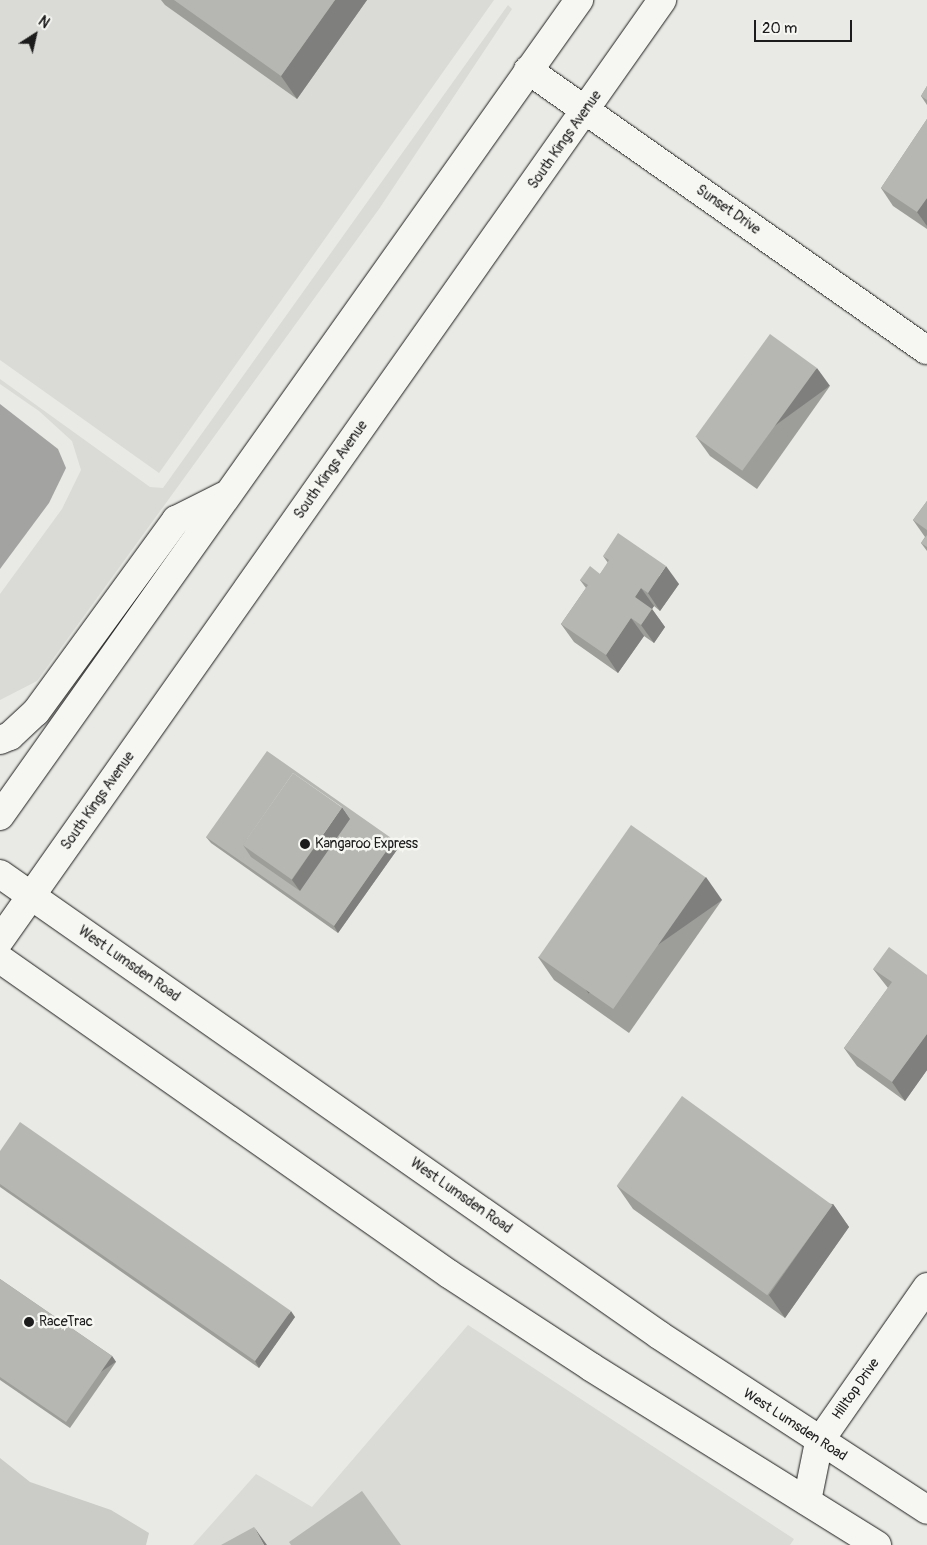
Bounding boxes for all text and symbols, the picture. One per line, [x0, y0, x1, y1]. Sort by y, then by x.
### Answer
north arrow [10, 10, 60, 60]
scale bar [757, 10, 854, 42]
text: N [35, 13, 53, 32]
text: 20 m [762, 19, 797, 38]
street label: South Kings Avenue [525, 88, 605, 192]
street label: Sunset Drive [693, 182, 763, 238]
street label: South Kings Avenue [291, 418, 371, 522]
street label: South Kings Avenue [58, 749, 138, 853]
place label: Kangaroo Express [315, 836, 418, 852]
marker: Kangaroo Express [299, 838, 311, 850]
street label: West Lumsden Road [75, 923, 183, 1005]
street label: West Lumsden Road [407, 1155, 515, 1237]
place label: RaceTrac [39, 1314, 93, 1330]
marker: RaceTrac [23, 1316, 35, 1328]
street label: Hilltop Drive [829, 1355, 883, 1423]
street label: West Lumsden Road [740, 1385, 850, 1465]

